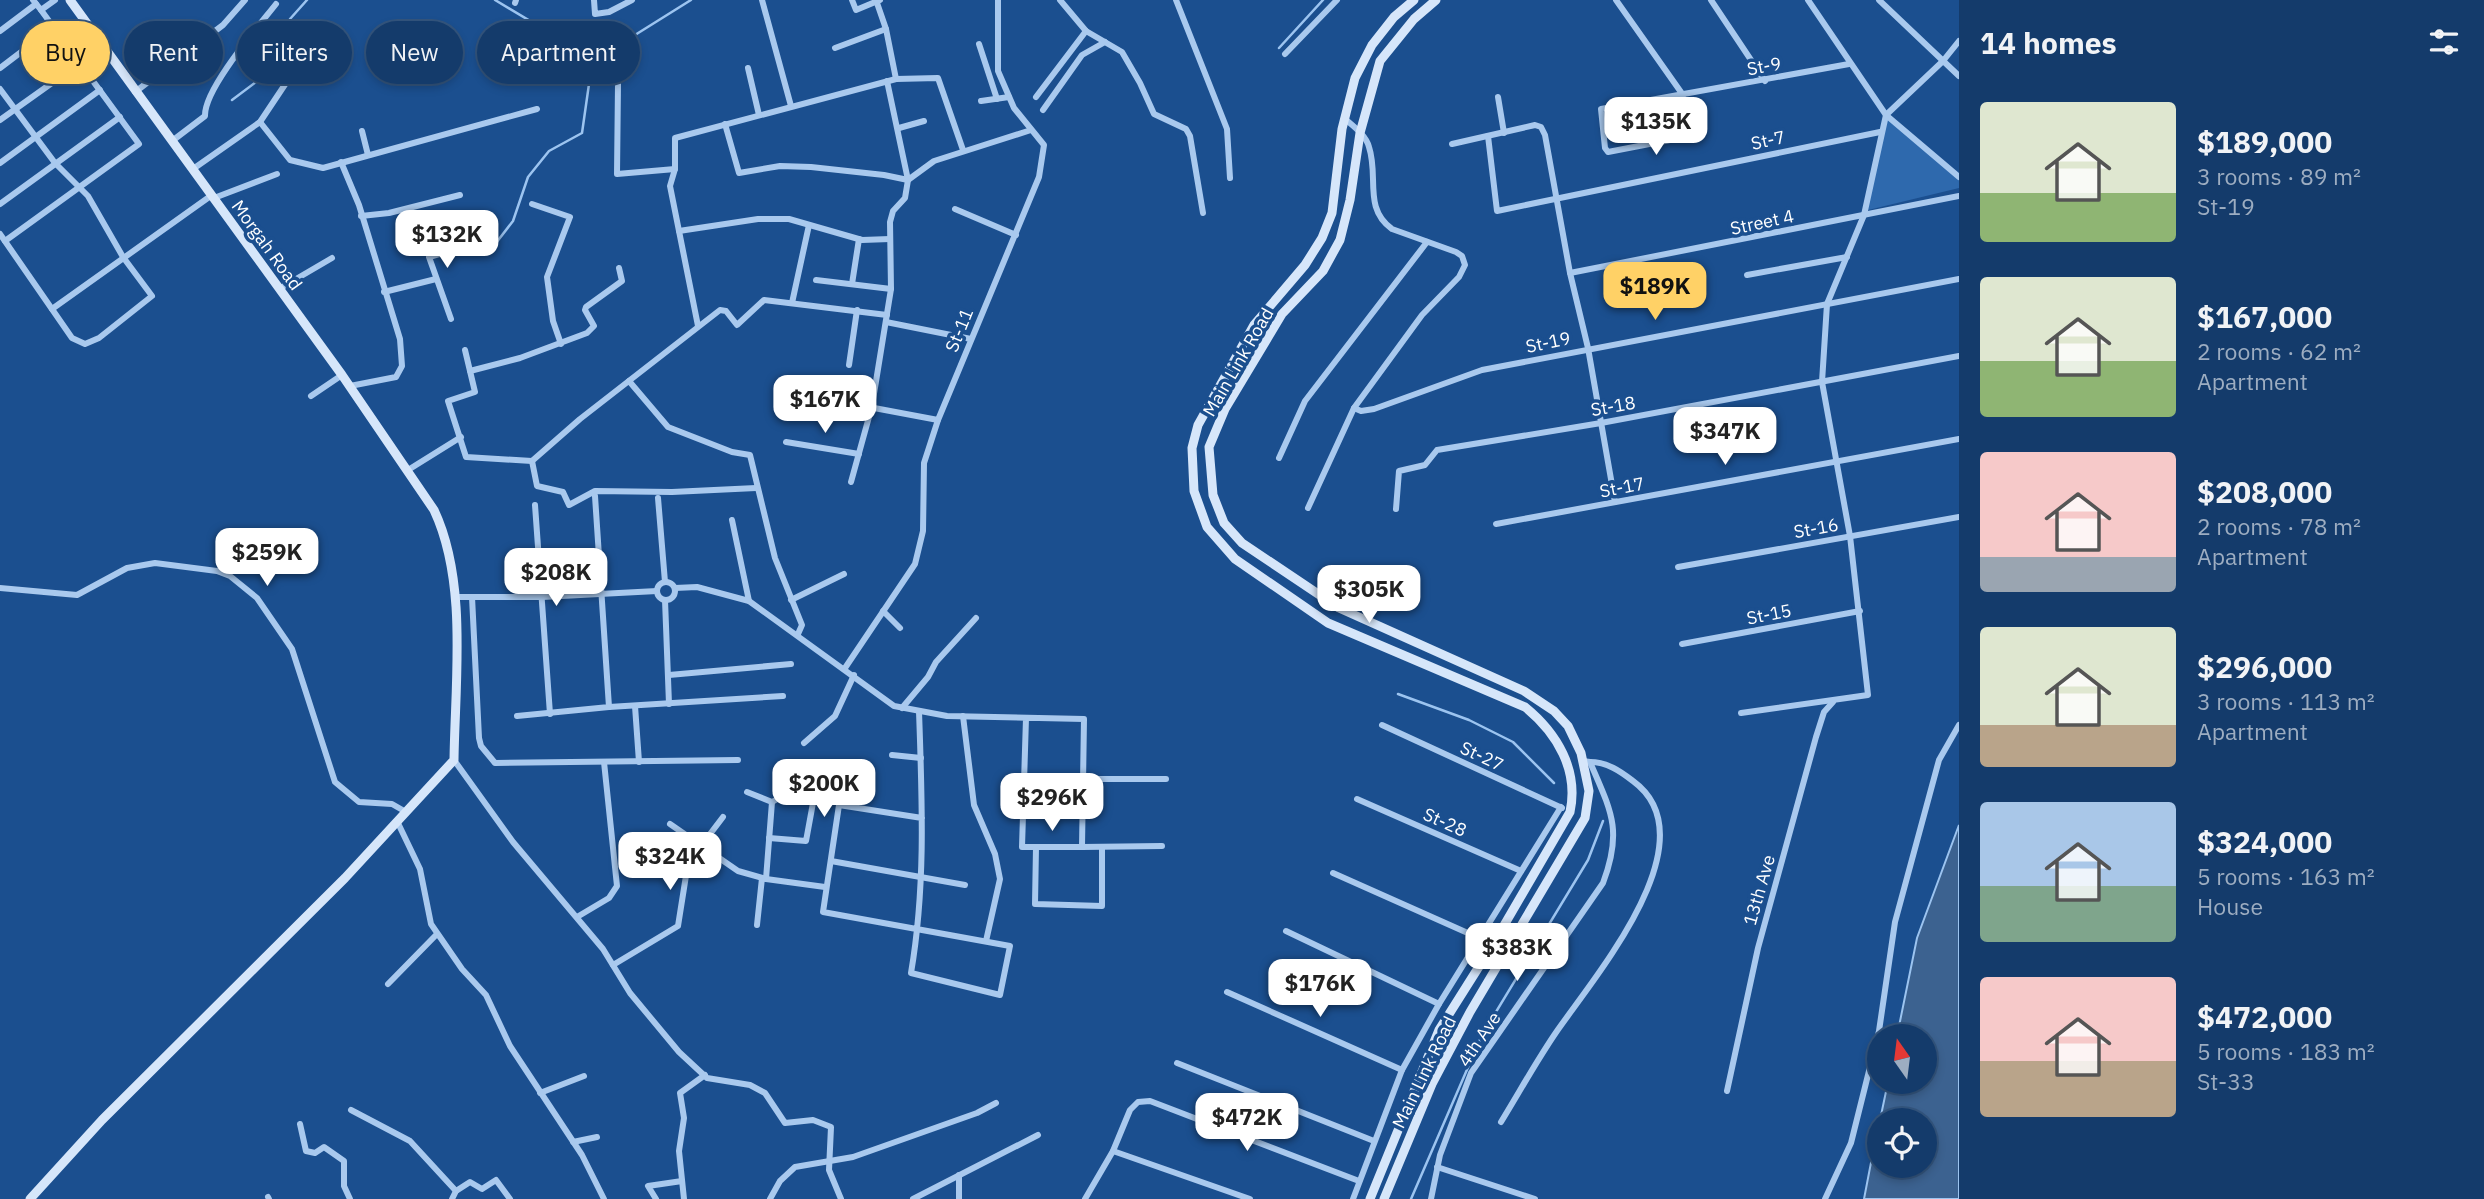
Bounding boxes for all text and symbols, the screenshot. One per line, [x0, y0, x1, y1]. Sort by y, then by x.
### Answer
chip: Buy [21, 21, 110, 84]
chip: Rent [124, 21, 223, 84]
chip: Filters [237, 21, 352, 84]
chip: New [366, 21, 463, 84]
chip: Apartment [477, 21, 640, 84]
text: 14 homes [1980, 23, 2117, 62]
icon: filters [2425, 23, 2463, 61]
street label: St-9 [1745, 52, 1783, 80]
pin: $135K [1607, 97, 1705, 157]
text: $135K [1620, 105, 1692, 135]
text: $189,000 [2197, 122, 2332, 161]
street label: St-7 [1749, 125, 1787, 155]
icon: home [2036, 130, 2120, 214]
text: 3 rooms · 89 m² [2197, 161, 2361, 191]
text: St-19 [2197, 191, 2255, 221]
street label: Morgah Road [227, 195, 307, 295]
street label: Street 4 [1728, 204, 1796, 240]
pin: $132K [398, 210, 496, 270]
text: $132K [411, 218, 483, 248]
pin: $189K [1606, 262, 1704, 322]
text: $189K [1619, 270, 1691, 300]
text: $167,000 [2197, 297, 2332, 336]
street label: Main Link Road [1198, 303, 1278, 421]
street label: St-11 [940, 305, 978, 355]
icon: home [2036, 305, 2120, 389]
street label: St-19 [1524, 326, 1572, 358]
text: 2 rooms · 62 m² [2197, 336, 2361, 366]
text: Apartment [2197, 366, 2308, 396]
pin: $167K [776, 376, 874, 435]
text: $167K [789, 383, 861, 413]
street label: St-18 [1589, 391, 1637, 421]
pin: $347K [1676, 407, 1774, 467]
text: $347K [1689, 415, 1761, 445]
street label: St-17 [1598, 471, 1646, 503]
text: $208,000 [2197, 472, 2332, 511]
icon: home [2036, 480, 2120, 564]
text: 2 rooms · 78 m² [2197, 511, 2361, 541]
street label: St-16 [1792, 513, 1840, 543]
pin: $259K [218, 528, 316, 588]
text: $259K [231, 536, 303, 566]
text: Apartment [2197, 541, 2308, 571]
pin: $208K [507, 548, 605, 608]
text: $208K [520, 556, 592, 586]
pin: $305K [1320, 566, 1418, 625]
text: $305K [1333, 573, 1405, 603]
street label: St-15 [1745, 598, 1793, 630]
text: $296,000 [2197, 647, 2332, 686]
icon: home [2036, 655, 2120, 739]
text: 3 rooms · 113 m² [2197, 686, 2375, 716]
text: Apartment [2197, 716, 2308, 746]
street label: St-27 [1457, 736, 1507, 776]
pin: $200K [775, 760, 873, 819]
text: $200K [788, 767, 860, 797]
pin: $296K [1003, 774, 1101, 833]
text: $296K [1016, 781, 1088, 811]
street label: St-28 [1420, 802, 1470, 842]
text: $324,000 [2197, 822, 2332, 861]
icon: home [2036, 830, 2120, 914]
pin: $324K [621, 832, 719, 892]
text: $324K [634, 840, 706, 870]
street label: 13th Ave [1738, 852, 1780, 928]
text: 5 rooms · 163 m² [2197, 861, 2375, 891]
text: House [2197, 891, 2263, 921]
pin: $383K [1468, 923, 1566, 983]
text: $383K [1481, 931, 1553, 961]
pin: $176K [1271, 960, 1369, 1019]
text: $176K [1284, 967, 1356, 997]
text: $472,000 [2197, 997, 2332, 1036]
icon: home [2036, 1005, 2120, 1089]
street label: 4th Ave [1452, 1007, 1506, 1071]
street label: Main Link Road [1387, 1012, 1461, 1132]
north arrow [1867, 1024, 1937, 1094]
map controls [1867, 1024, 1937, 1178]
text: 5 rooms · 183 m² [2197, 1036, 2375, 1066]
text: St-33 [2197, 1066, 2255, 1096]
pin: $472K [1198, 1094, 1296, 1153]
text: $472K [1211, 1101, 1283, 1131]
button: locate [1867, 1108, 1937, 1178]

